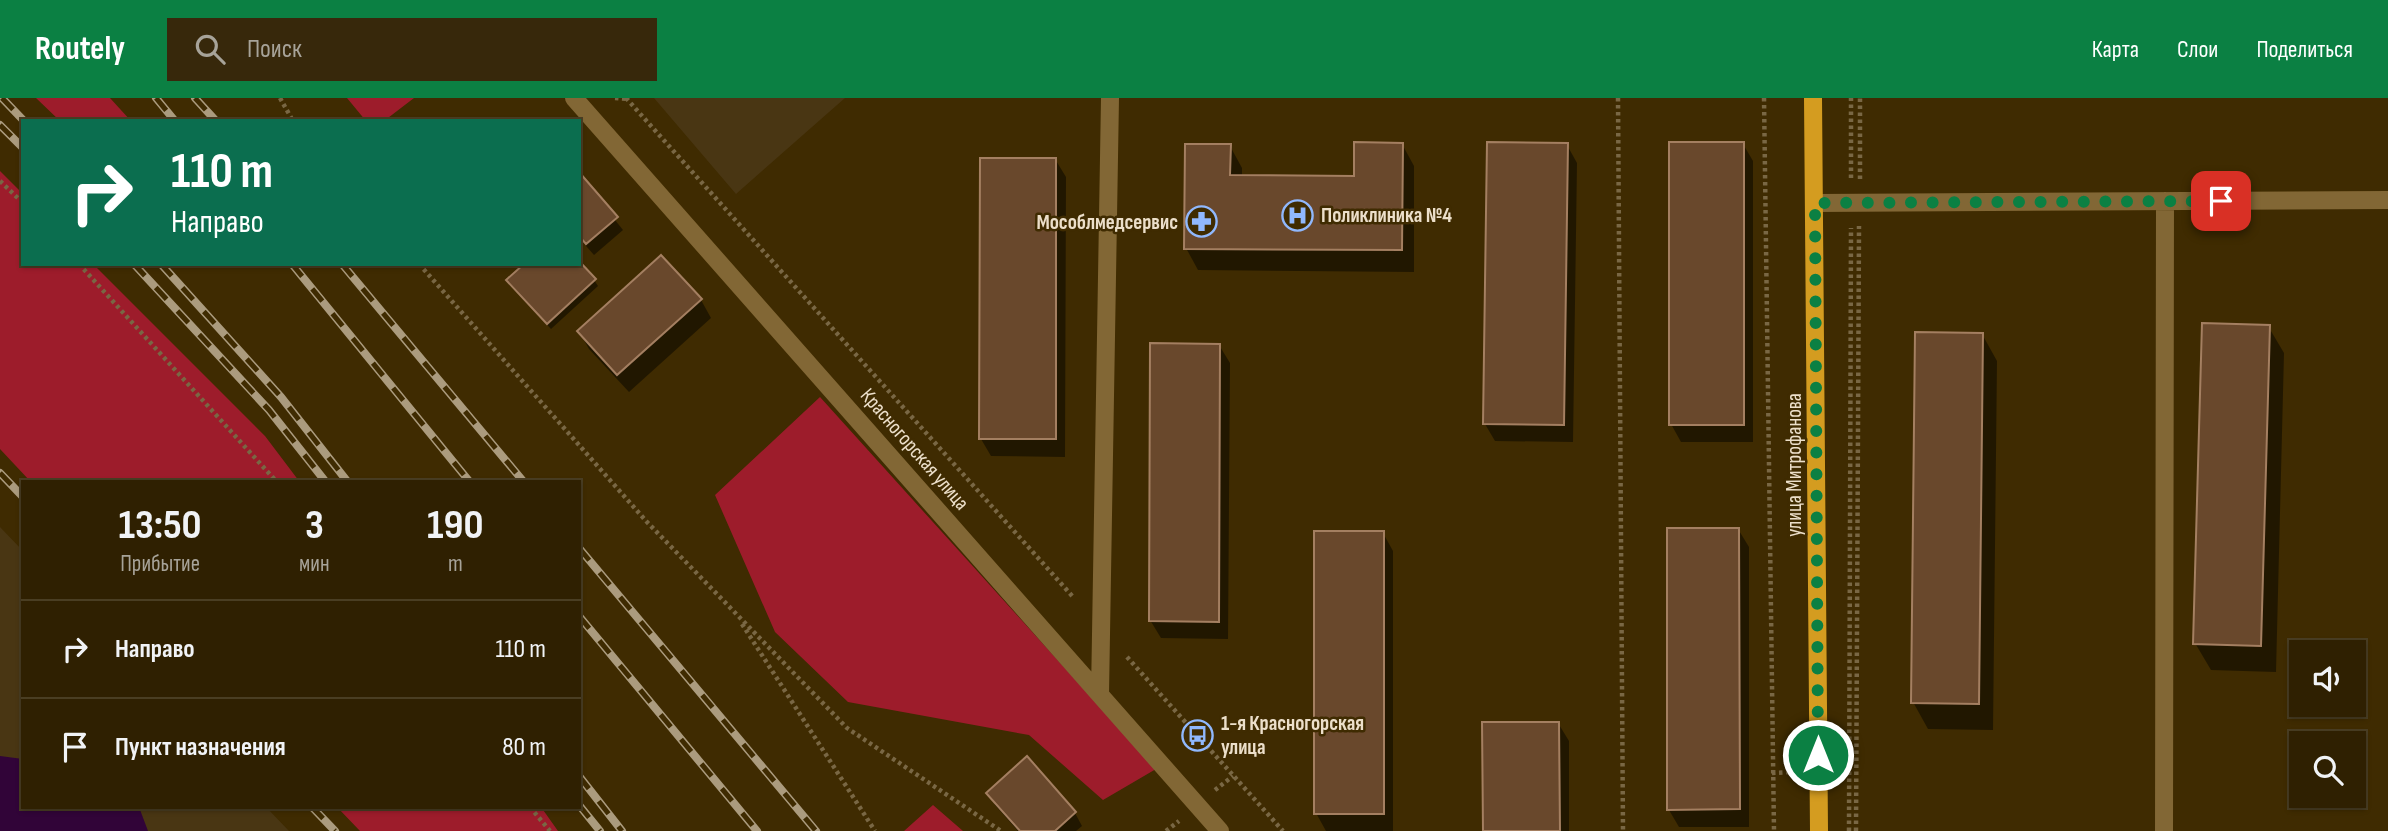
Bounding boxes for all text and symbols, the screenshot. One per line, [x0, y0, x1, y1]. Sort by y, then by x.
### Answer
search box [167, 18, 657, 81]
text: Routely [35, 29, 125, 69]
icon: search [191, 30, 229, 68]
text: Поиск [247, 34, 302, 65]
text: Карта [2092, 35, 2139, 64]
text: Слои [2177, 35, 2218, 64]
text: Поделиться [2256, 35, 2353, 64]
text: 110 m [171, 143, 273, 202]
icon: right [56, 147, 147, 238]
pin [2191, 171, 2251, 231]
icon: arrive [2202, 182, 2240, 220]
hospital icon: Поликлиника №4 [1281, 198, 1315, 232]
text: Направо [171, 203, 264, 242]
place label: Поликлиника №4 [1321, 203, 1452, 228]
pharmacy icon: Мособлмедсервис [1184, 205, 1218, 239]
place label: Мособлмедсервис [1036, 210, 1178, 235]
street label: Красногорская улица [855, 383, 974, 515]
street label: улица Митрофанова [1782, 393, 1807, 537]
text: 13:50 [119, 500, 202, 551]
text: 3 [305, 500, 324, 551]
text: 190 [427, 500, 483, 551]
text: Прибытие [120, 550, 200, 578]
text: мин [299, 550, 330, 578]
text: m [448, 550, 463, 578]
icon: right [56, 630, 94, 668]
text: Направо [115, 634, 194, 665]
text: 110 m [495, 634, 546, 665]
map controls [2289, 640, 2366, 808]
button: sound [2289, 640, 2366, 717]
place label: 1-я Красногорская улица [1221, 711, 1364, 760]
bus stop icon: 1-я Красногорская улица [1181, 718, 1215, 752]
position arrow [1781, 718, 1855, 792]
icon: arrive [56, 728, 94, 766]
button: search [2289, 731, 2366, 808]
text: Пункт назначения [115, 732, 286, 763]
text: 80 m [502, 732, 546, 763]

